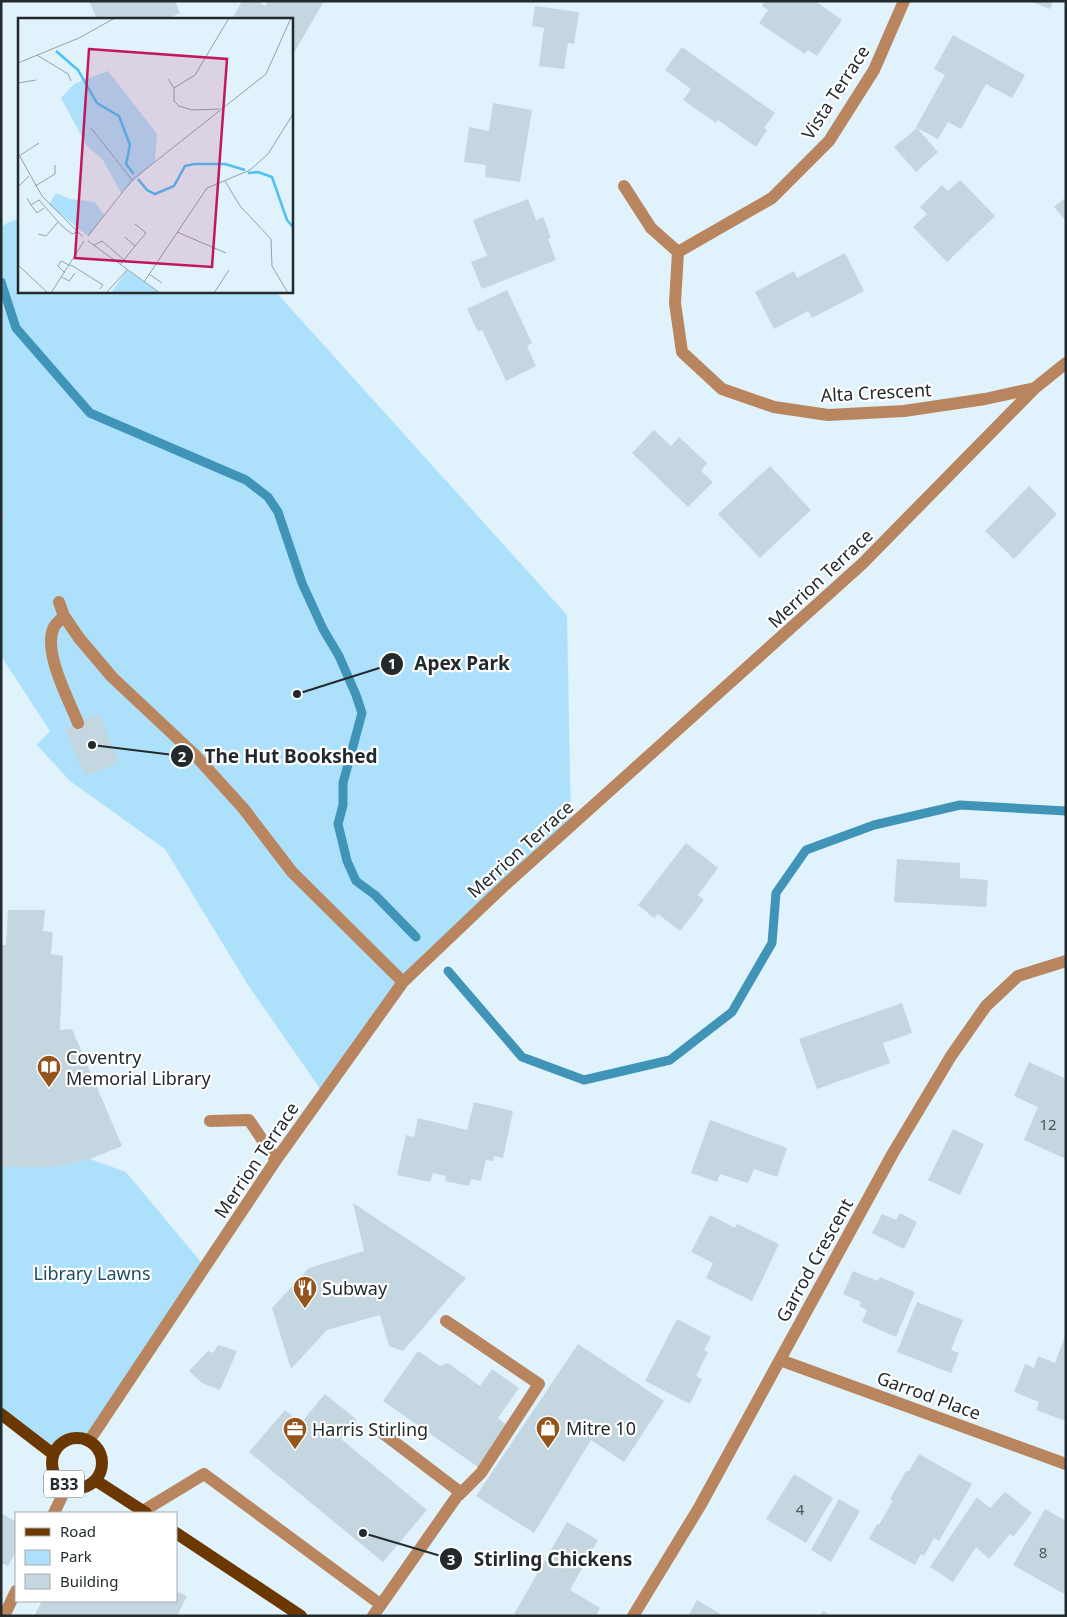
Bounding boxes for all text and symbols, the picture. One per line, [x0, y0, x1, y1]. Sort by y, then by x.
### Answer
inset map [18, 18, 292, 292]
street label: Vista Terrace [796, 40, 874, 144]
street label: Alta Crescent [820, 377, 933, 407]
street label: Merrion Terrace [762, 523, 878, 633]
callout: Apex Park [380, 647, 520, 681]
text: Apex Park [414, 650, 510, 676]
text: 1 [388, 653, 396, 673]
callout: The Hut Bookshed [170, 739, 388, 773]
text: The Hut Bookshed [204, 743, 378, 769]
text: 2 [178, 746, 187, 766]
street label: Merrion Terrace [462, 795, 578, 903]
place label: Coventry Memorial Library [66, 1045, 211, 1090]
library icon: Coventry Memorial Library [36, 1054, 62, 1088]
street label: Merrion Terrace [208, 1097, 304, 1223]
house number: 12 [1039, 1114, 1057, 1134]
street label: Garrod Crescent [770, 1193, 858, 1326]
park label: Library Lawns [33, 1261, 151, 1285]
restaurant icon: Subway [292, 1275, 318, 1309]
place label: Subway [322, 1276, 388, 1300]
street label: Garrod Place [874, 1365, 984, 1425]
shop icon: Mitre 10 [535, 1415, 561, 1449]
office icon: Harris Stirling [282, 1416, 308, 1450]
place label: Mitre 10 [566, 1416, 636, 1440]
place label: Harris Stirling [312, 1417, 428, 1441]
road number: B33 [44, 1470, 84, 1498]
house number: 4 [796, 1499, 805, 1519]
legend [15, 1512, 178, 1602]
text: Road [60, 1521, 96, 1541]
callout: Stirling Chickens [438, 1542, 642, 1576]
house number: 8 [1039, 1542, 1047, 1562]
text: Park [60, 1546, 92, 1566]
text: Stirling Chickens [474, 1546, 632, 1572]
text: 3 [447, 1549, 455, 1569]
text: Building [60, 1571, 118, 1591]

